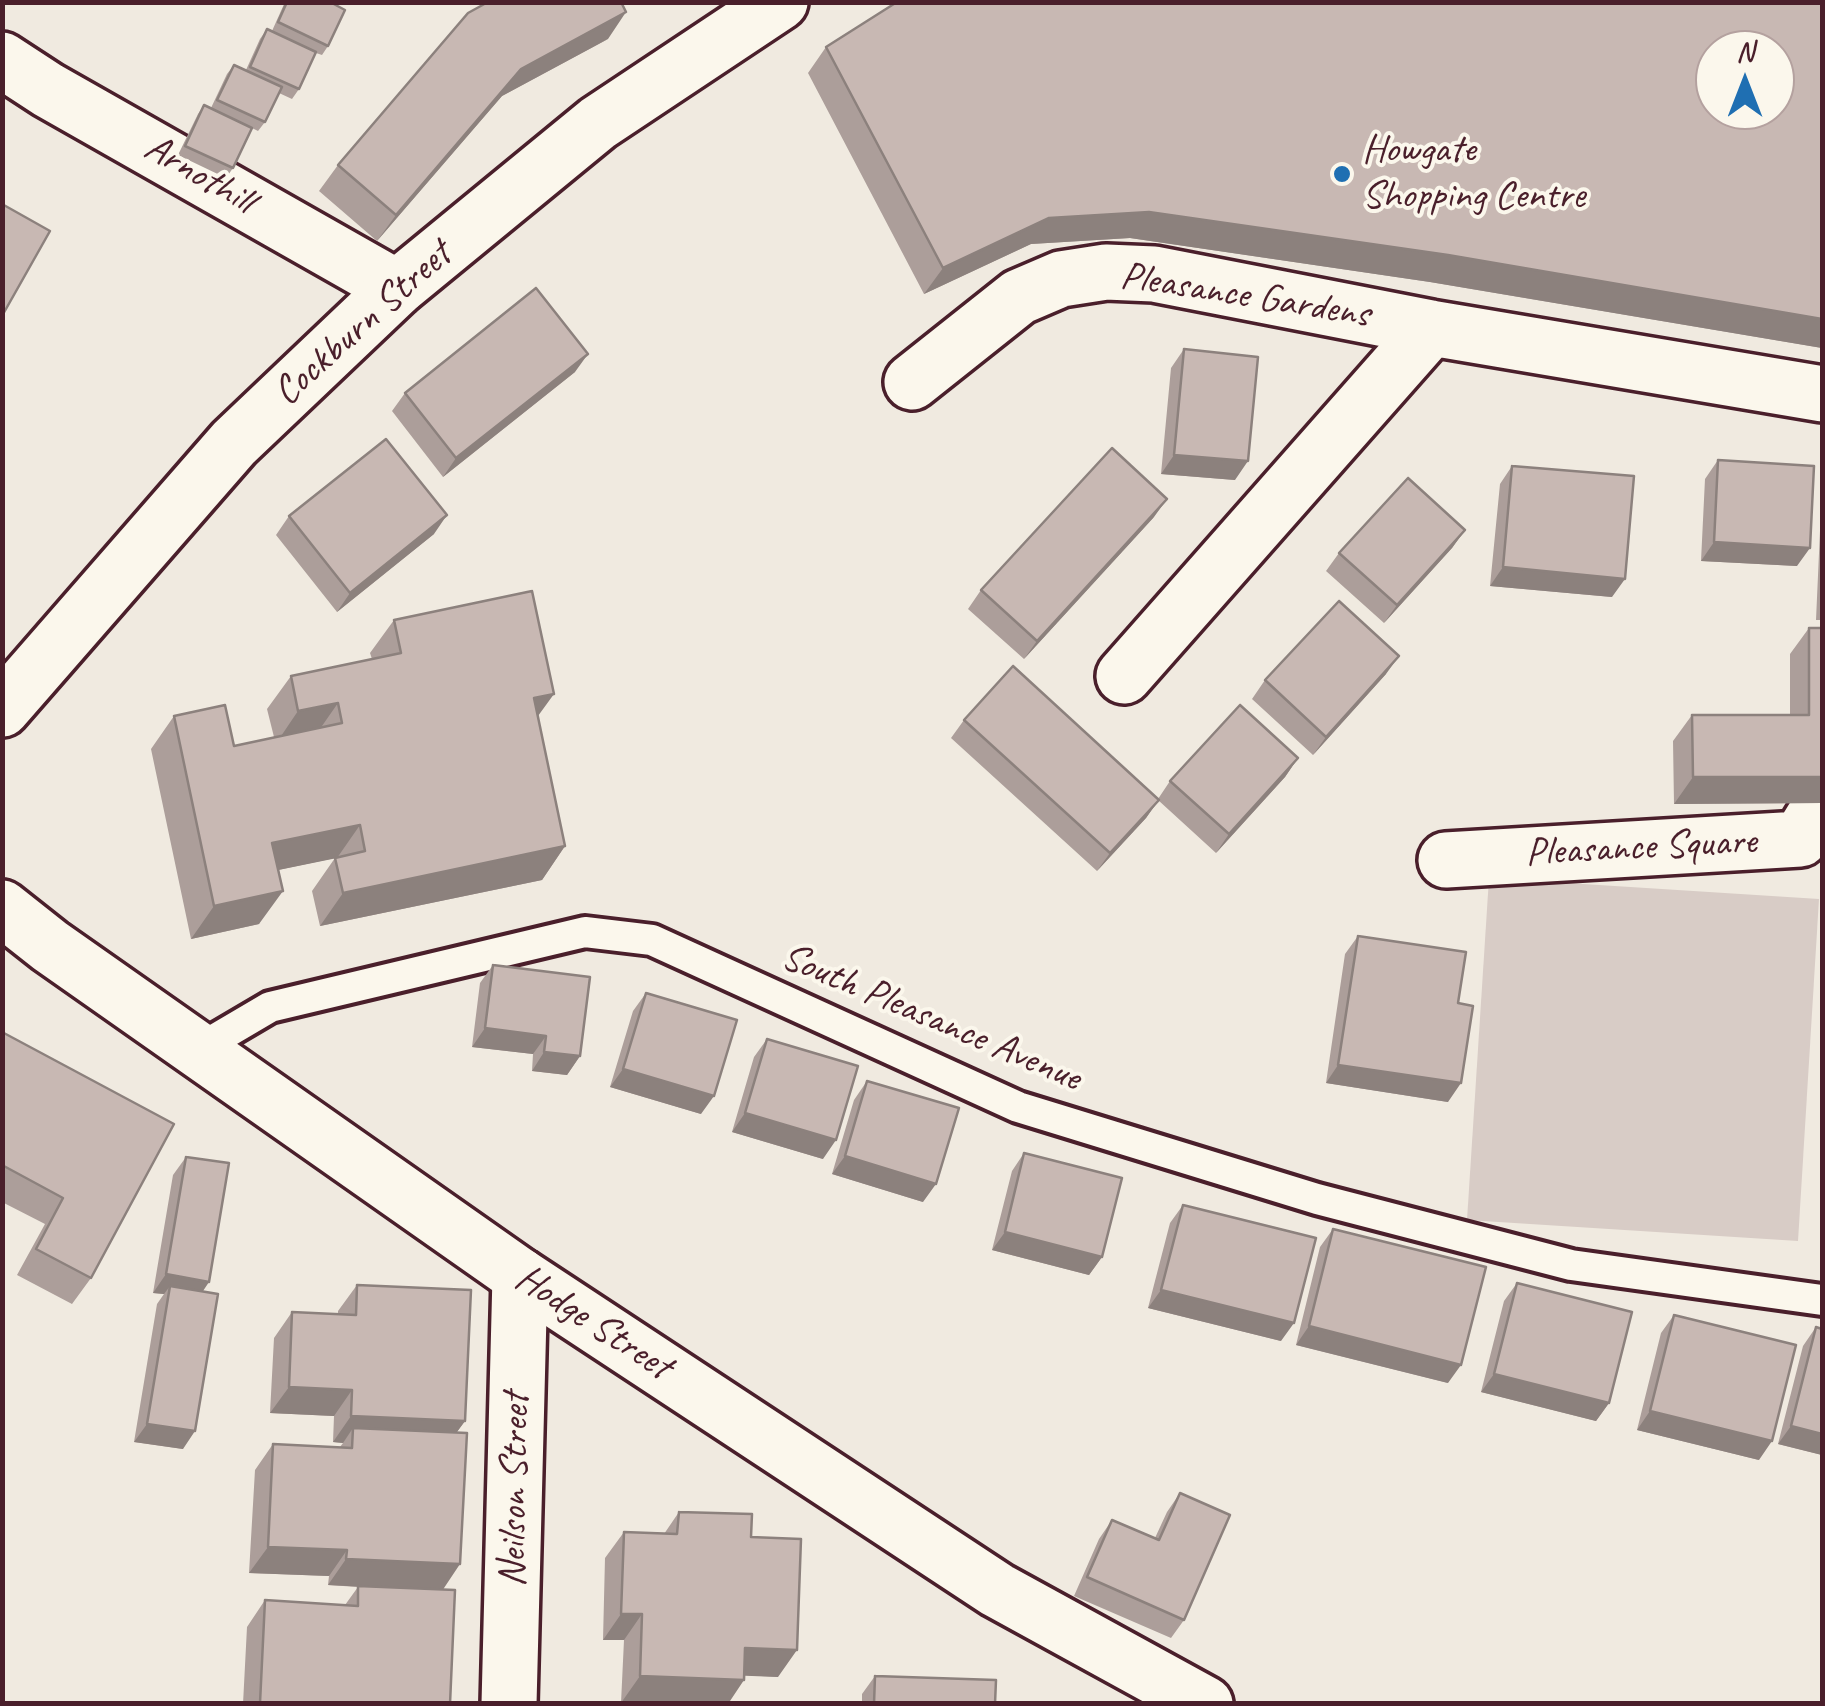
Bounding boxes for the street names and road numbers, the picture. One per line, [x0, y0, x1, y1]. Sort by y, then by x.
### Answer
street label: Arnothill [135, 124, 263, 226]
street label: Cockburn Street [264, 231, 462, 417]
street label: Pleasance Gardens [1117, 253, 1373, 339]
street label: Pleasance Square [1524, 818, 1758, 878]
street label: South Pleasance Avenue [774, 933, 1088, 1103]
street label: Hodge Street [506, 1255, 680, 1391]
street label: Neilson Street [489, 1393, 541, 1587]

